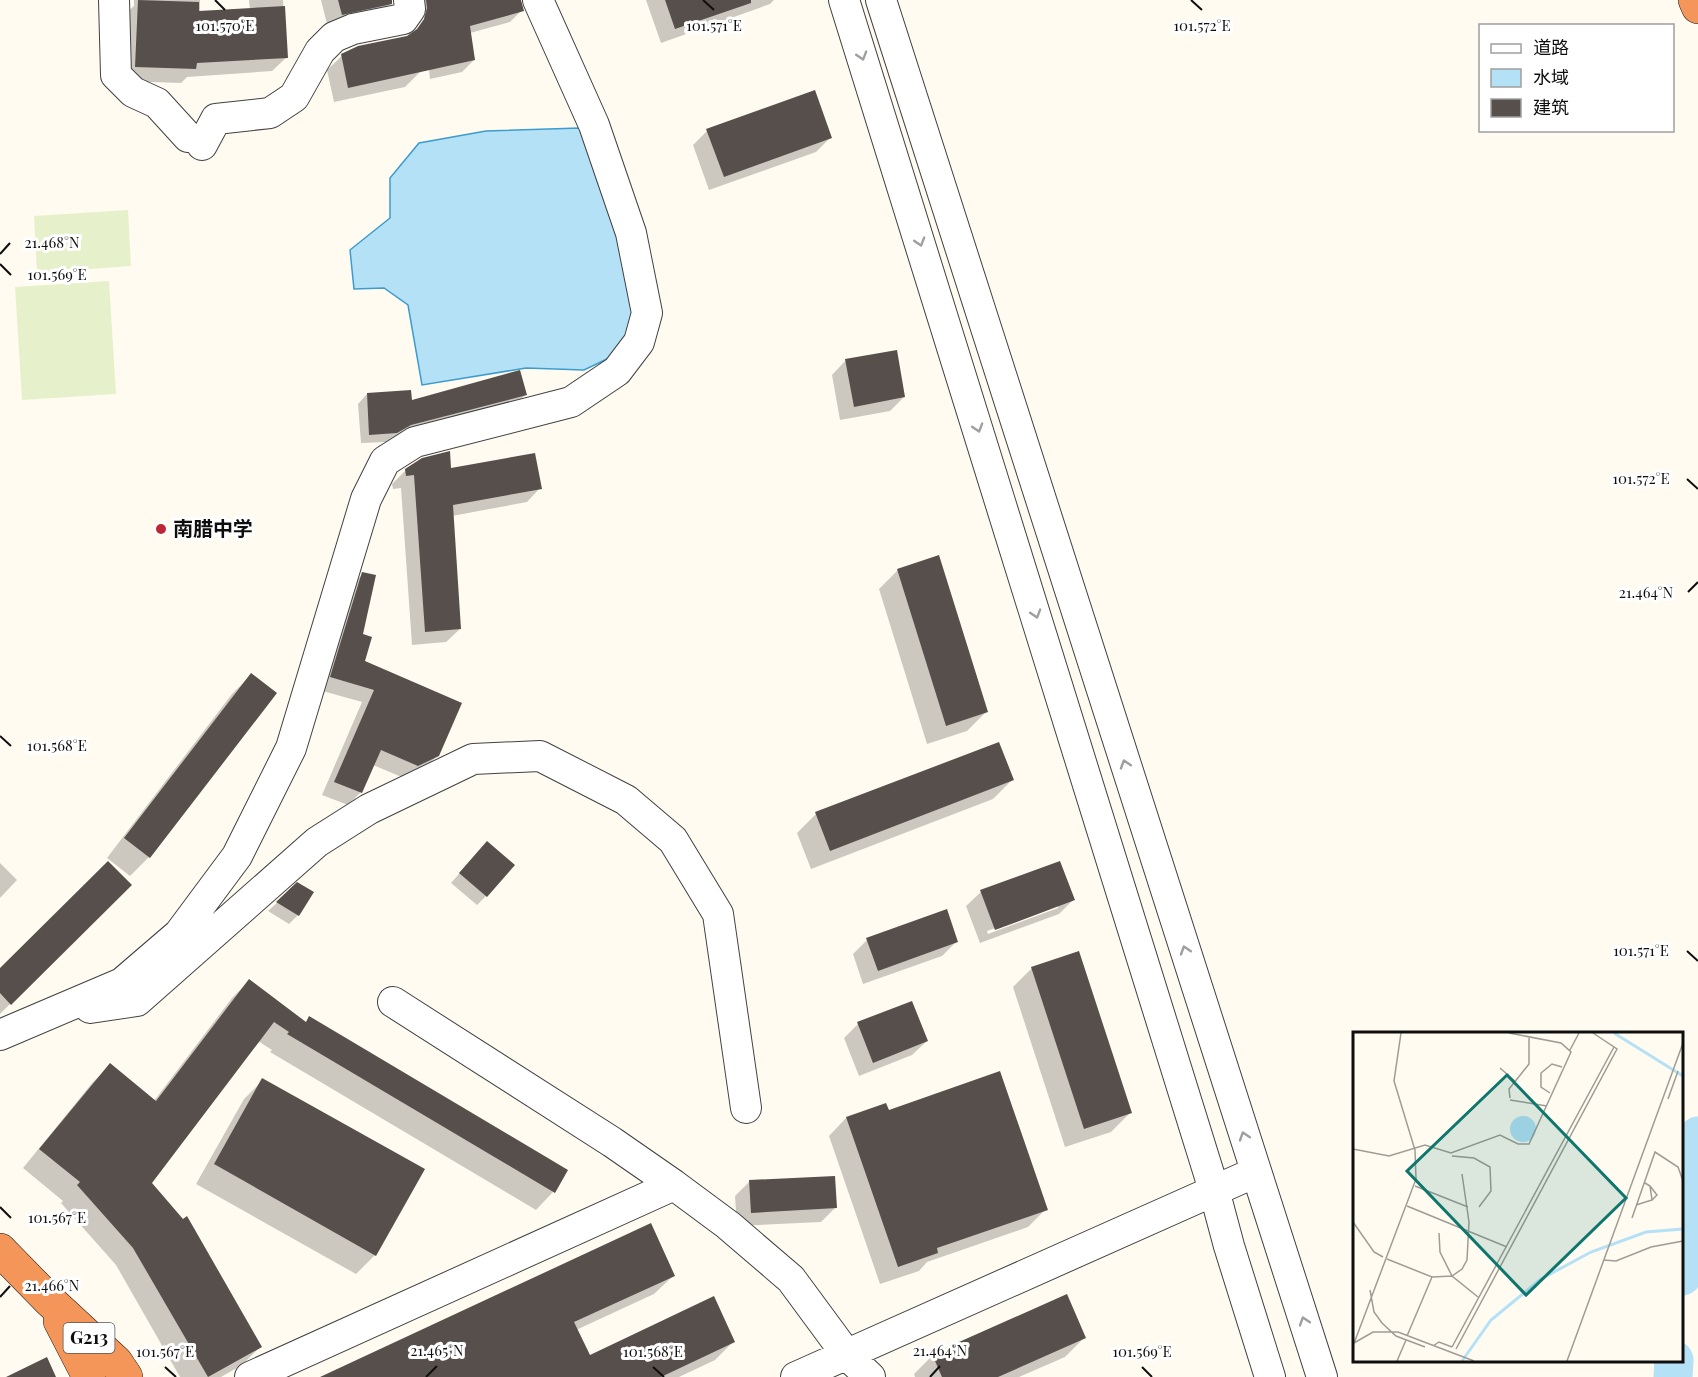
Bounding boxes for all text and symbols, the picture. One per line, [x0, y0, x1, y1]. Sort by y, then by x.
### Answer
text: 101.570°E [196, 15, 254, 35]
text: 101.571°E [686, 15, 742, 35]
text: 101.572°E [1173, 15, 1231, 35]
legend [1479, 24, 1674, 132]
text: 道路 [1533, 35, 1569, 59]
one-way arrow [855, 50, 867, 61]
text: 水域 [1533, 65, 1569, 89]
text: 建筑 [1533, 95, 1569, 119]
text: 21.468°N [24, 232, 80, 252]
one-way arrow [913, 236, 925, 247]
text: 101.569°E [27, 264, 87, 284]
one-way arrow [971, 422, 983, 433]
text: 101.572°E [1612, 468, 1670, 488]
place label: 南腊中学 [173, 514, 253, 541]
marker: 南腊中学 [154, 522, 168, 536]
text: 21.464°N [1619, 582, 1674, 602]
one-way arrow [1028, 608, 1041, 619]
text: 101.568°E [27, 735, 87, 755]
one-way arrow [1120, 759, 1133, 770]
text: 101.571°E [1613, 940, 1669, 960]
one-way arrow [1180, 945, 1192, 956]
inset map [1353, 1032, 1683, 1362]
one-way arrow [1239, 1131, 1252, 1142]
text: 101.567°E [28, 1207, 86, 1227]
text: 21.466°N [25, 1275, 80, 1295]
one-way arrow [1299, 1316, 1312, 1327]
road number: G213 [64, 1323, 115, 1353]
text: 21.465°N [410, 1340, 464, 1360]
text: 21.464°N [913, 1340, 968, 1360]
text: 101.567°E [136, 1341, 194, 1361]
text: 101.568°E [623, 1341, 683, 1361]
text: 101.569°E [1112, 1341, 1172, 1361]

